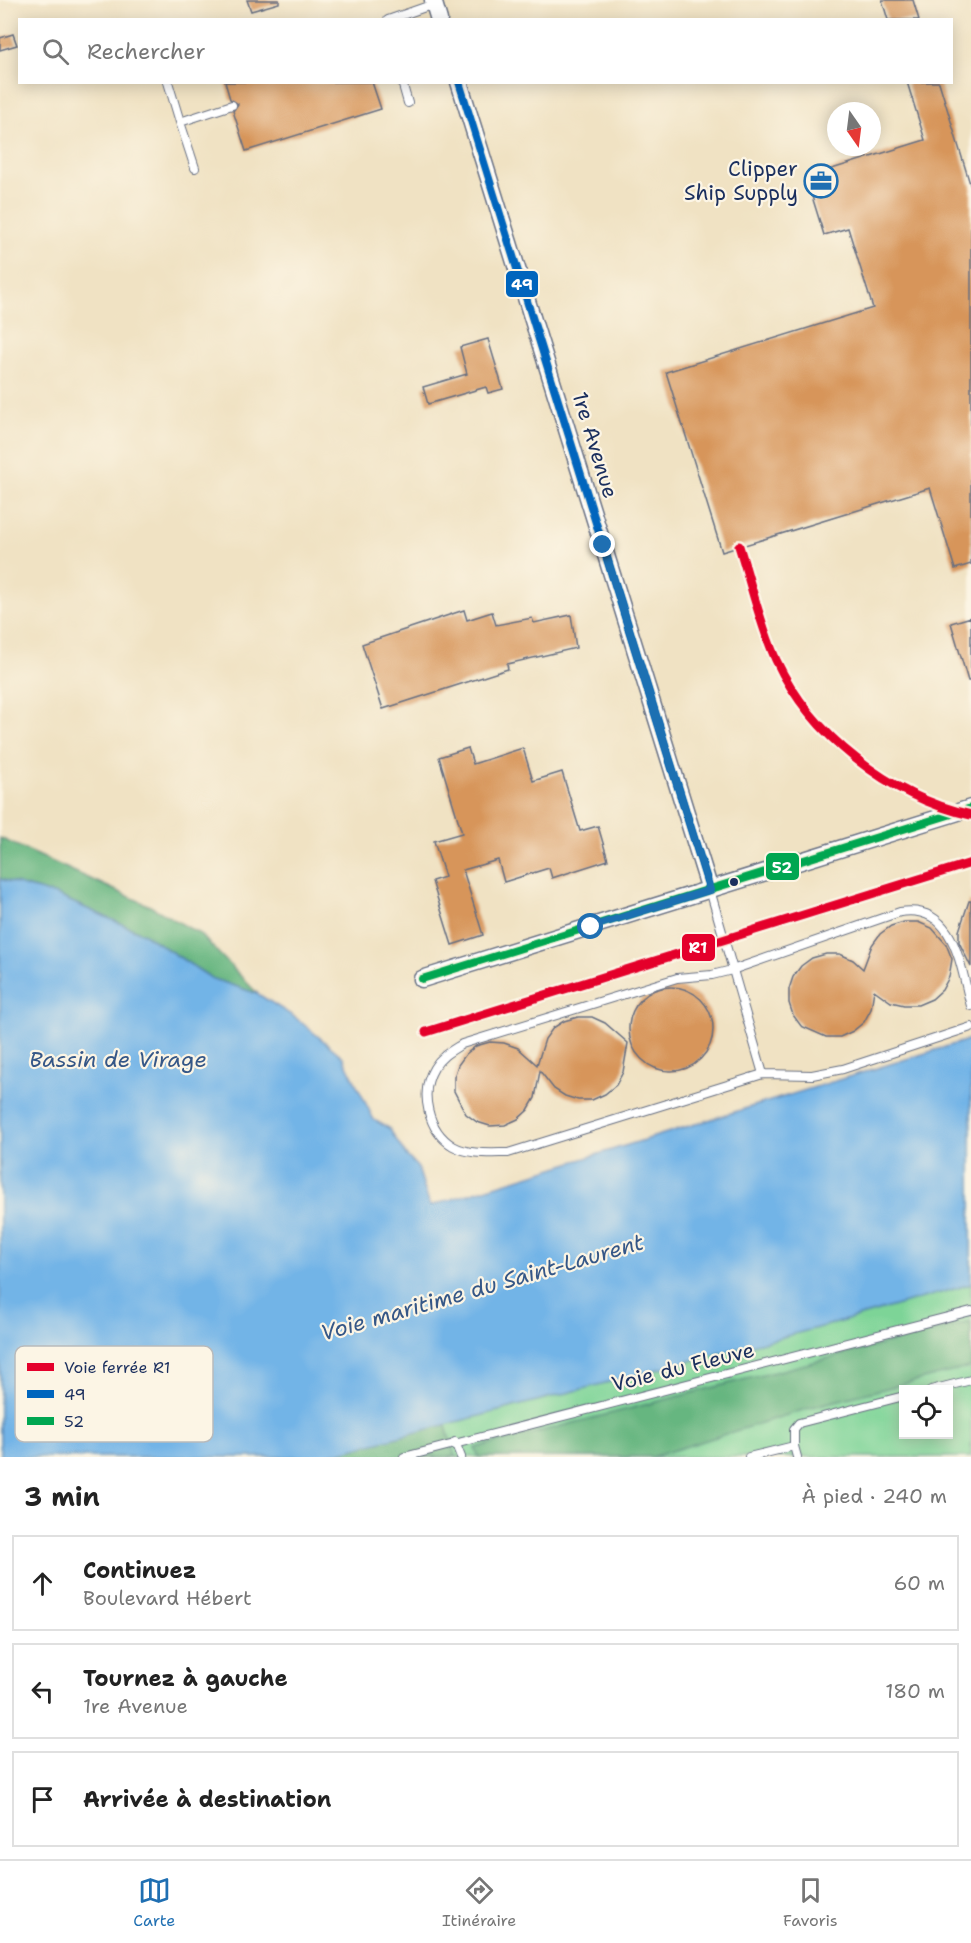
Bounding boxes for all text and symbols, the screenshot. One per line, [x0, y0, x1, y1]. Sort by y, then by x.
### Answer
search box [18, 18, 953, 84]
icon: search [39, 35, 72, 68]
text: Rechercher [87, 37, 206, 66]
north arrow [827, 102, 881, 156]
place label: Clipper Ship Supply [684, 155, 798, 207]
office icon: Clipper Ship Supply [803, 163, 839, 199]
line badge: 49 [505, 270, 539, 298]
text: 49 [511, 274, 533, 295]
street label: 1re Avenue [566, 388, 624, 502]
route end [589, 531, 615, 557]
line badge: 52 [765, 852, 800, 881]
text: 52 [772, 857, 792, 878]
unlabelled marker [728, 876, 740, 888]
route start [577, 913, 603, 939]
line badge: R1 [681, 933, 716, 962]
text: R1 [689, 937, 707, 958]
water label: Bassin de Virage [29, 1045, 207, 1074]
water label: Voie maritime du Saint-Laurent [317, 1227, 647, 1348]
street label: Voie du Fleuve [609, 1336, 757, 1398]
legend [15, 1346, 213, 1442]
text: Voie ferrée R1 [64, 1357, 171, 1378]
text: 49 [64, 1384, 86, 1405]
map controls [899, 1385, 953, 1439]
button: locate [899, 1385, 953, 1439]
text: 52 [64, 1411, 84, 1432]
text: 3 min [24, 1479, 100, 1514]
text: À pied · 240 m [802, 1483, 947, 1509]
text: Continuez [83, 1556, 196, 1585]
icon: ahead [26, 1567, 59, 1600]
text: 60 m [893, 1570, 945, 1596]
text: Boulevard Hébert [83, 1585, 252, 1611]
text: Tournez à gauche [83, 1664, 288, 1693]
icon: left [26, 1675, 59, 1708]
text: 180 m [885, 1678, 945, 1704]
text: 1re Avenue [83, 1693, 188, 1719]
icon: arrive [26, 1783, 59, 1816]
text: Arrivée à destination [83, 1785, 331, 1814]
tab: Carte [133, 1874, 175, 1931]
tab: Itinéraire [442, 1874, 516, 1931]
tab: Favoris [783, 1874, 838, 1931]

